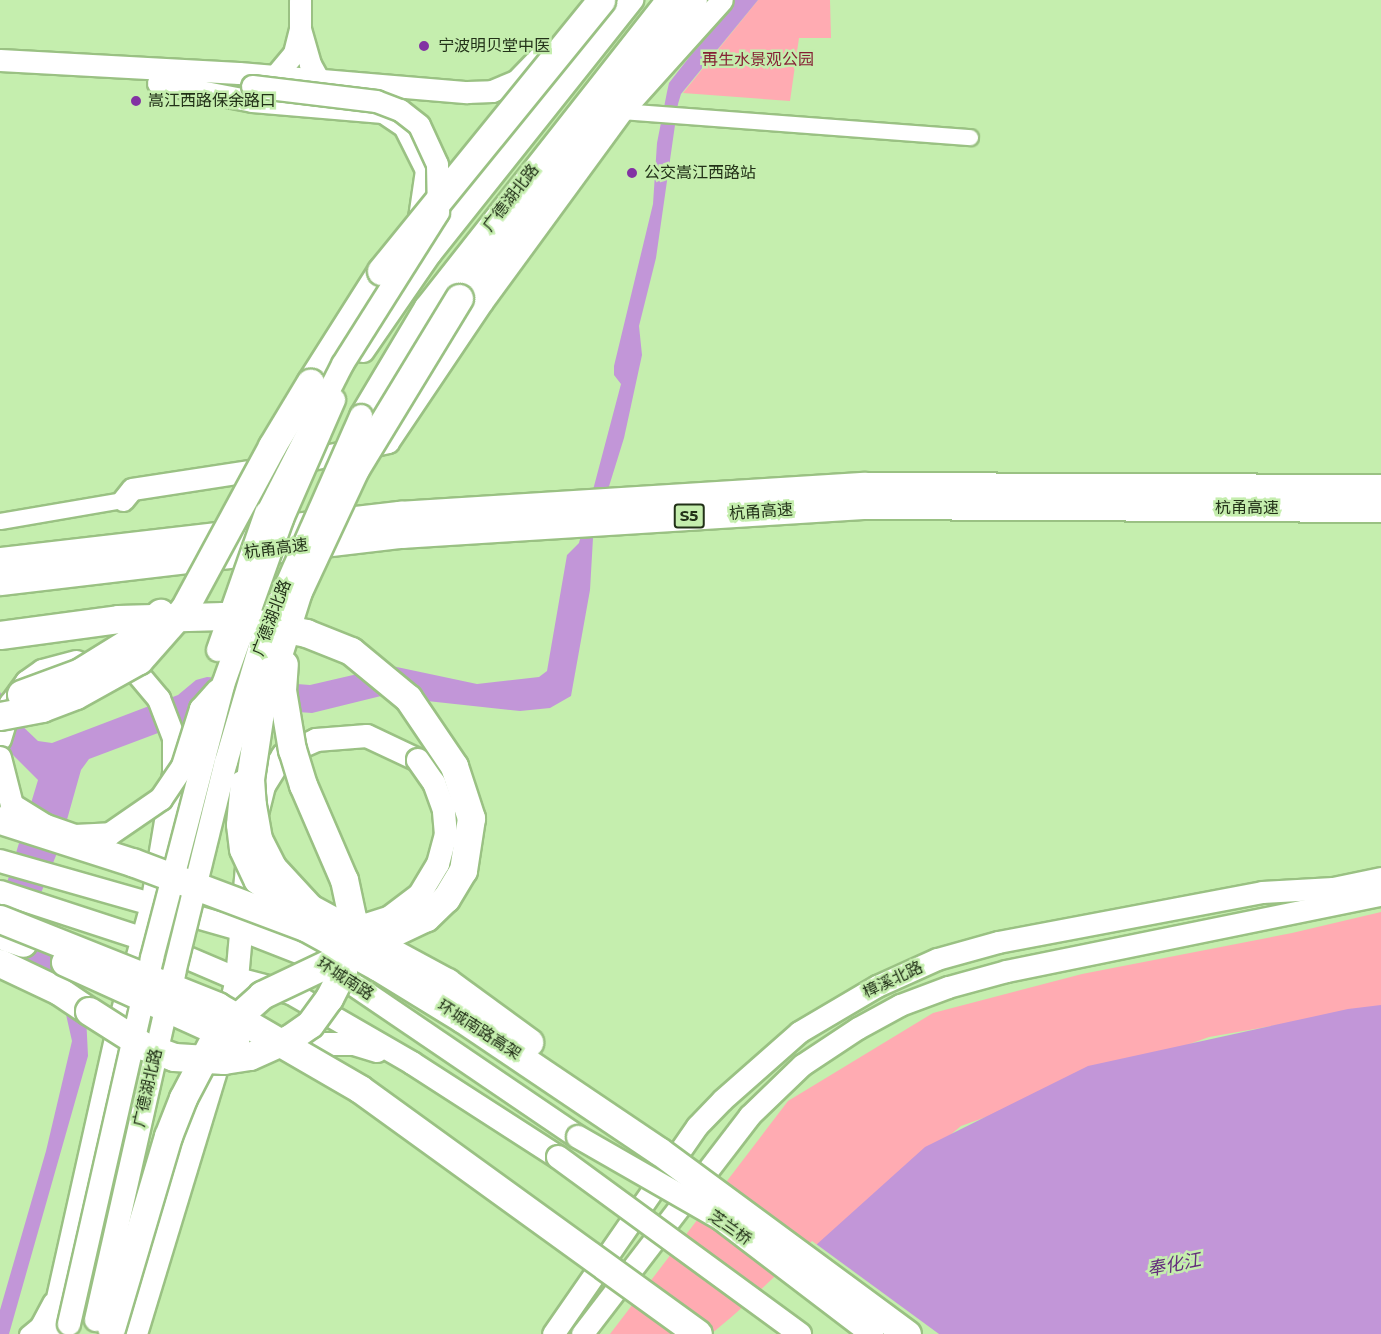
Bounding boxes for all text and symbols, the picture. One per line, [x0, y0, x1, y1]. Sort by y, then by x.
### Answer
place label: 宁波明贝堂中医 [438, 36, 550, 56]
marker: 宁波明贝堂中医 [415, 37, 433, 55]
park label: 再生水景观公园 [702, 50, 814, 70]
place label: 嵩江西路保余路口 [148, 91, 276, 111]
marker: 嵩江西路保余路口 [129, 94, 143, 108]
street label: 广德湖北路 [479, 161, 543, 235]
place label: 公交嵩江西路站 [644, 163, 756, 183]
marker: 公交嵩江西路站 [625, 166, 639, 180]
street label: 杭甬高速 [1215, 498, 1279, 518]
street label: 杭甬高速 [728, 500, 794, 524]
road number: S5 [672, 504, 706, 528]
street label: 杭甬高速 [243, 536, 309, 562]
street label: 广德湖北路 [249, 577, 295, 659]
street label: 环城南路 [313, 954, 377, 1004]
street label: 樟溪北路 [860, 958, 926, 1002]
street label: 环城南路高架 [434, 996, 524, 1064]
street label: 广德湖北路 [130, 1047, 166, 1129]
street label: 芝兰桥 [705, 1206, 755, 1250]
water label: 奉化江 [1145, 1249, 1203, 1281]

